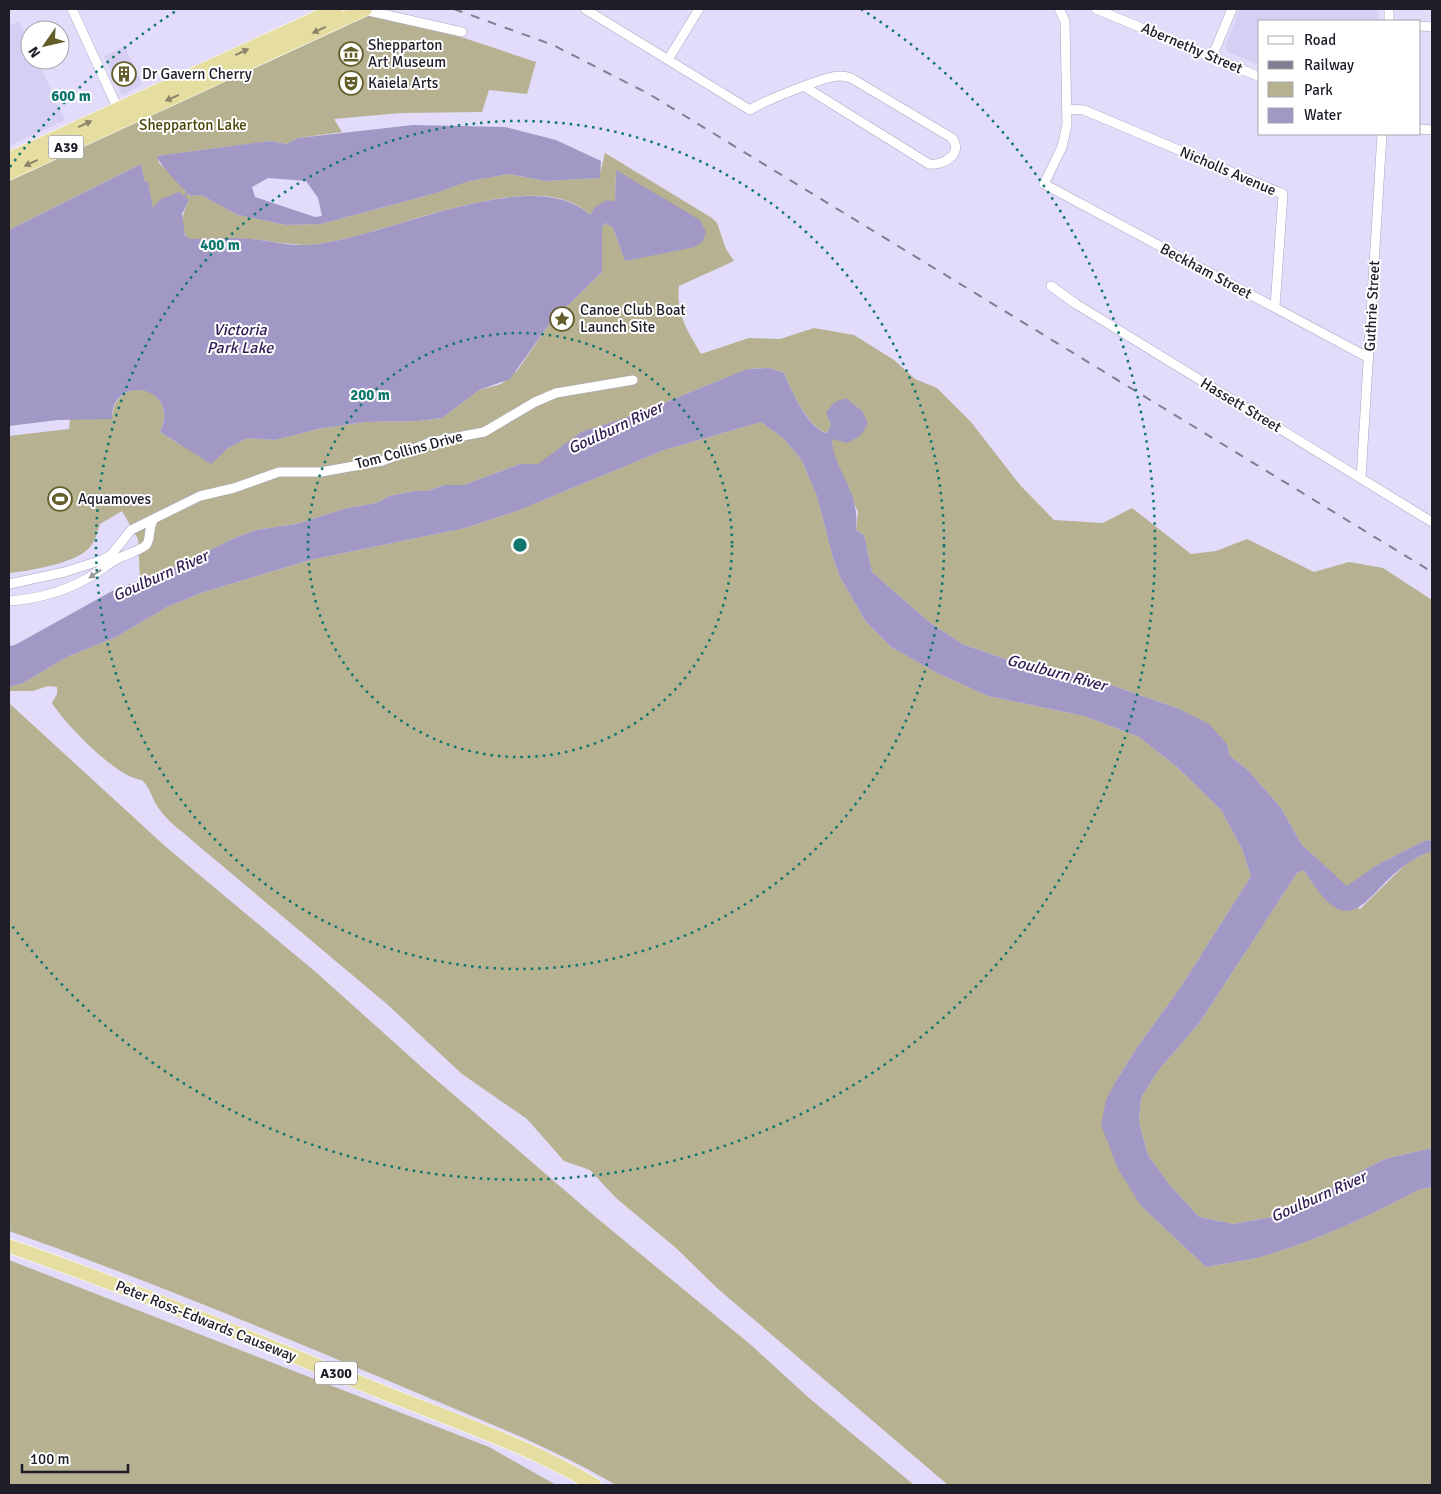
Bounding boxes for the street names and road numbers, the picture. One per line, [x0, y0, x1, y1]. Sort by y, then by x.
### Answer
street label: Abernethy Street [1139, 19, 1245, 77]
road number: A39 [48, 136, 84, 158]
street label: Nicholls Avenue [1177, 143, 1279, 199]
street label: Beckham Street [1157, 239, 1255, 303]
street label: Guthrie Street [1361, 260, 1383, 352]
street label: Hassett Street [1197, 374, 1285, 436]
street label: Tom Collins Drive [353, 427, 465, 473]
street label: Peter Ross-Edwards Causeway [113, 1276, 299, 1366]
road number: A300 [315, 1362, 357, 1385]

